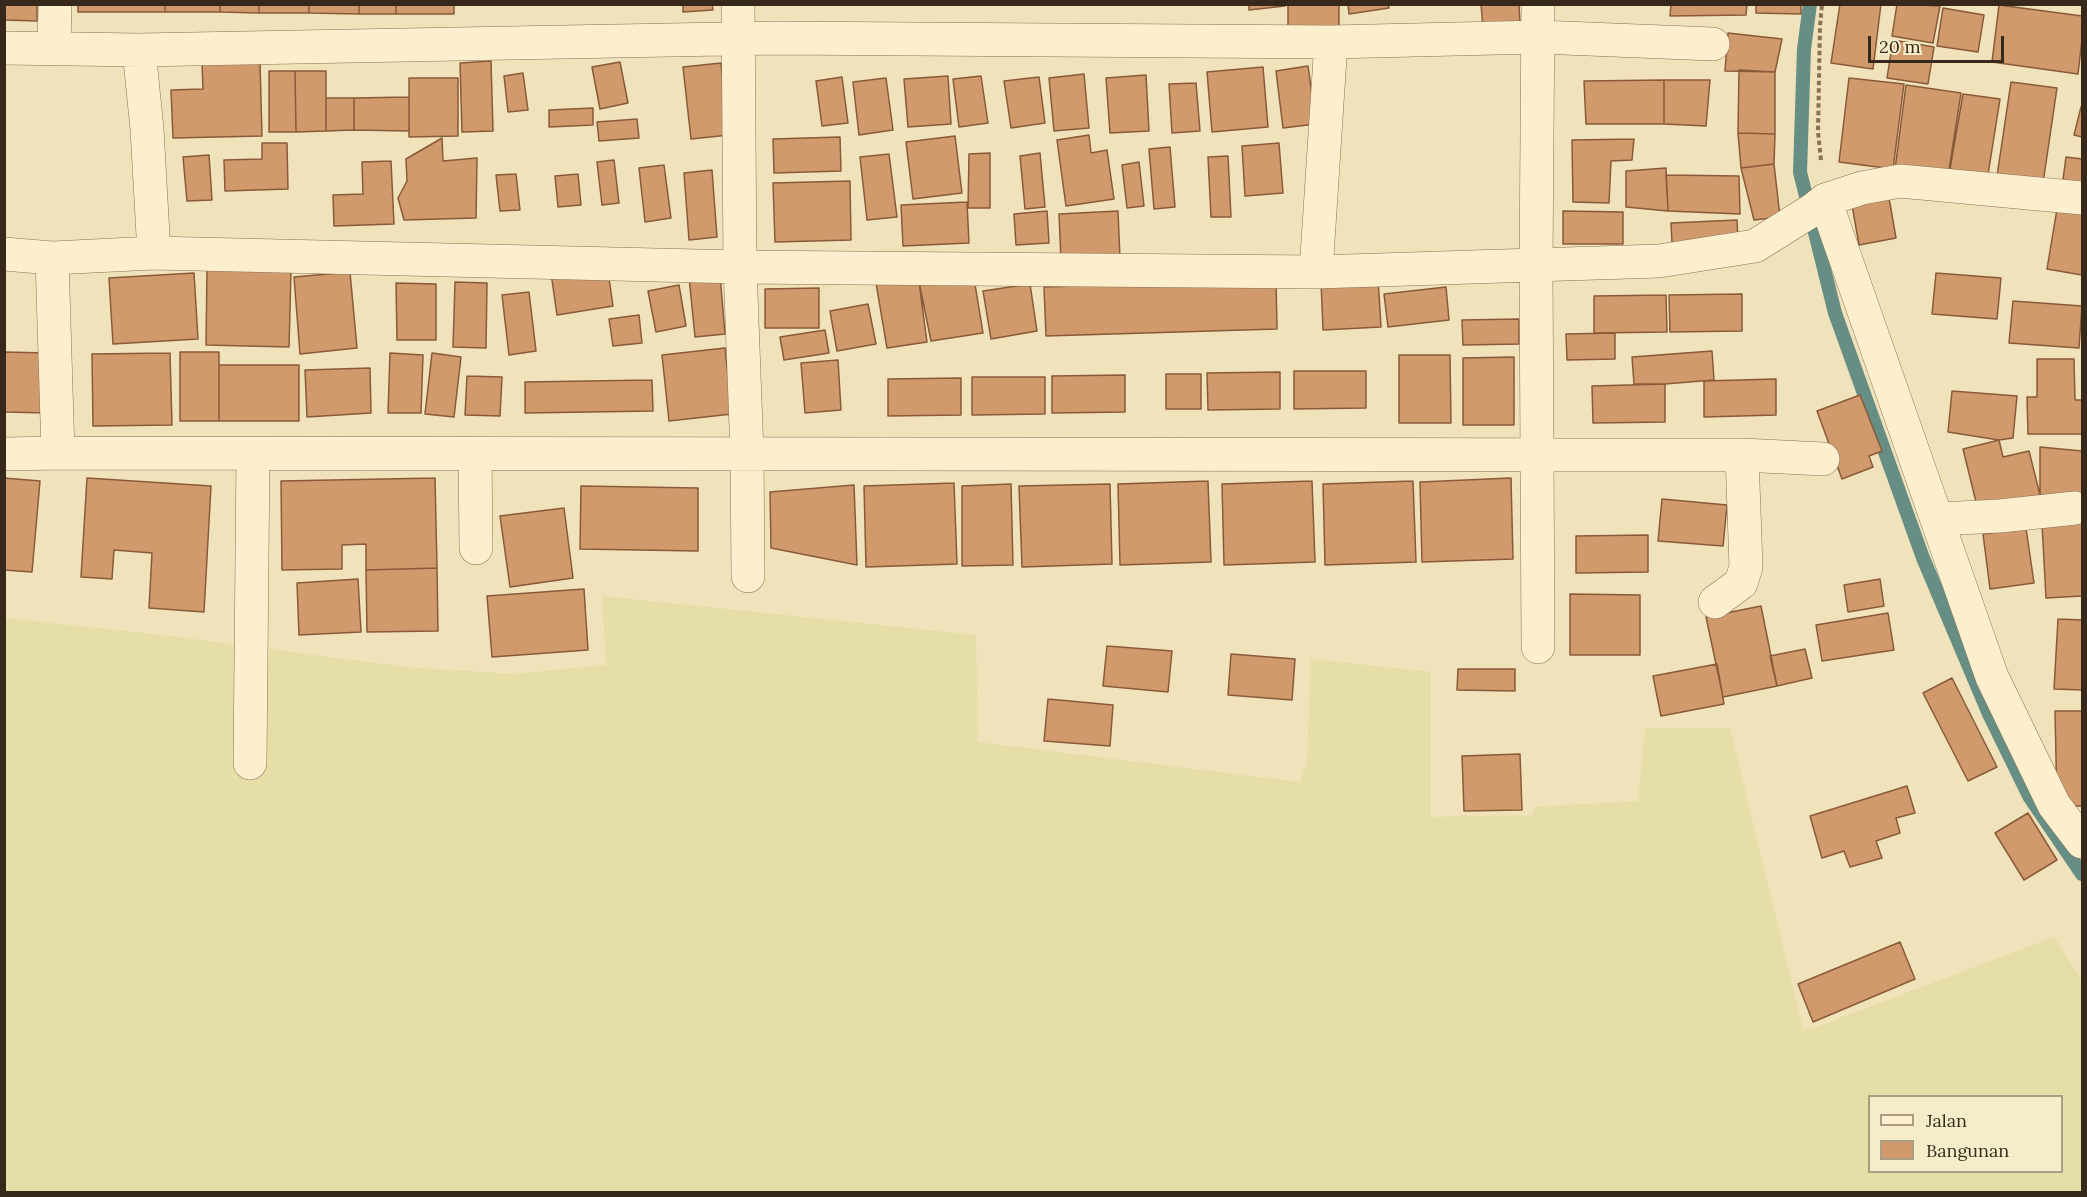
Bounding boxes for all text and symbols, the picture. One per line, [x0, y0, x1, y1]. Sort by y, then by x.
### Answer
scale bar [1871, 24, 2008, 62]
text: 20 m [1879, 35, 1921, 58]
legend [1868, 1095, 2063, 1173]
text: Jalan [1926, 1109, 1967, 1132]
text: Bangunan [1926, 1139, 2009, 1162]

